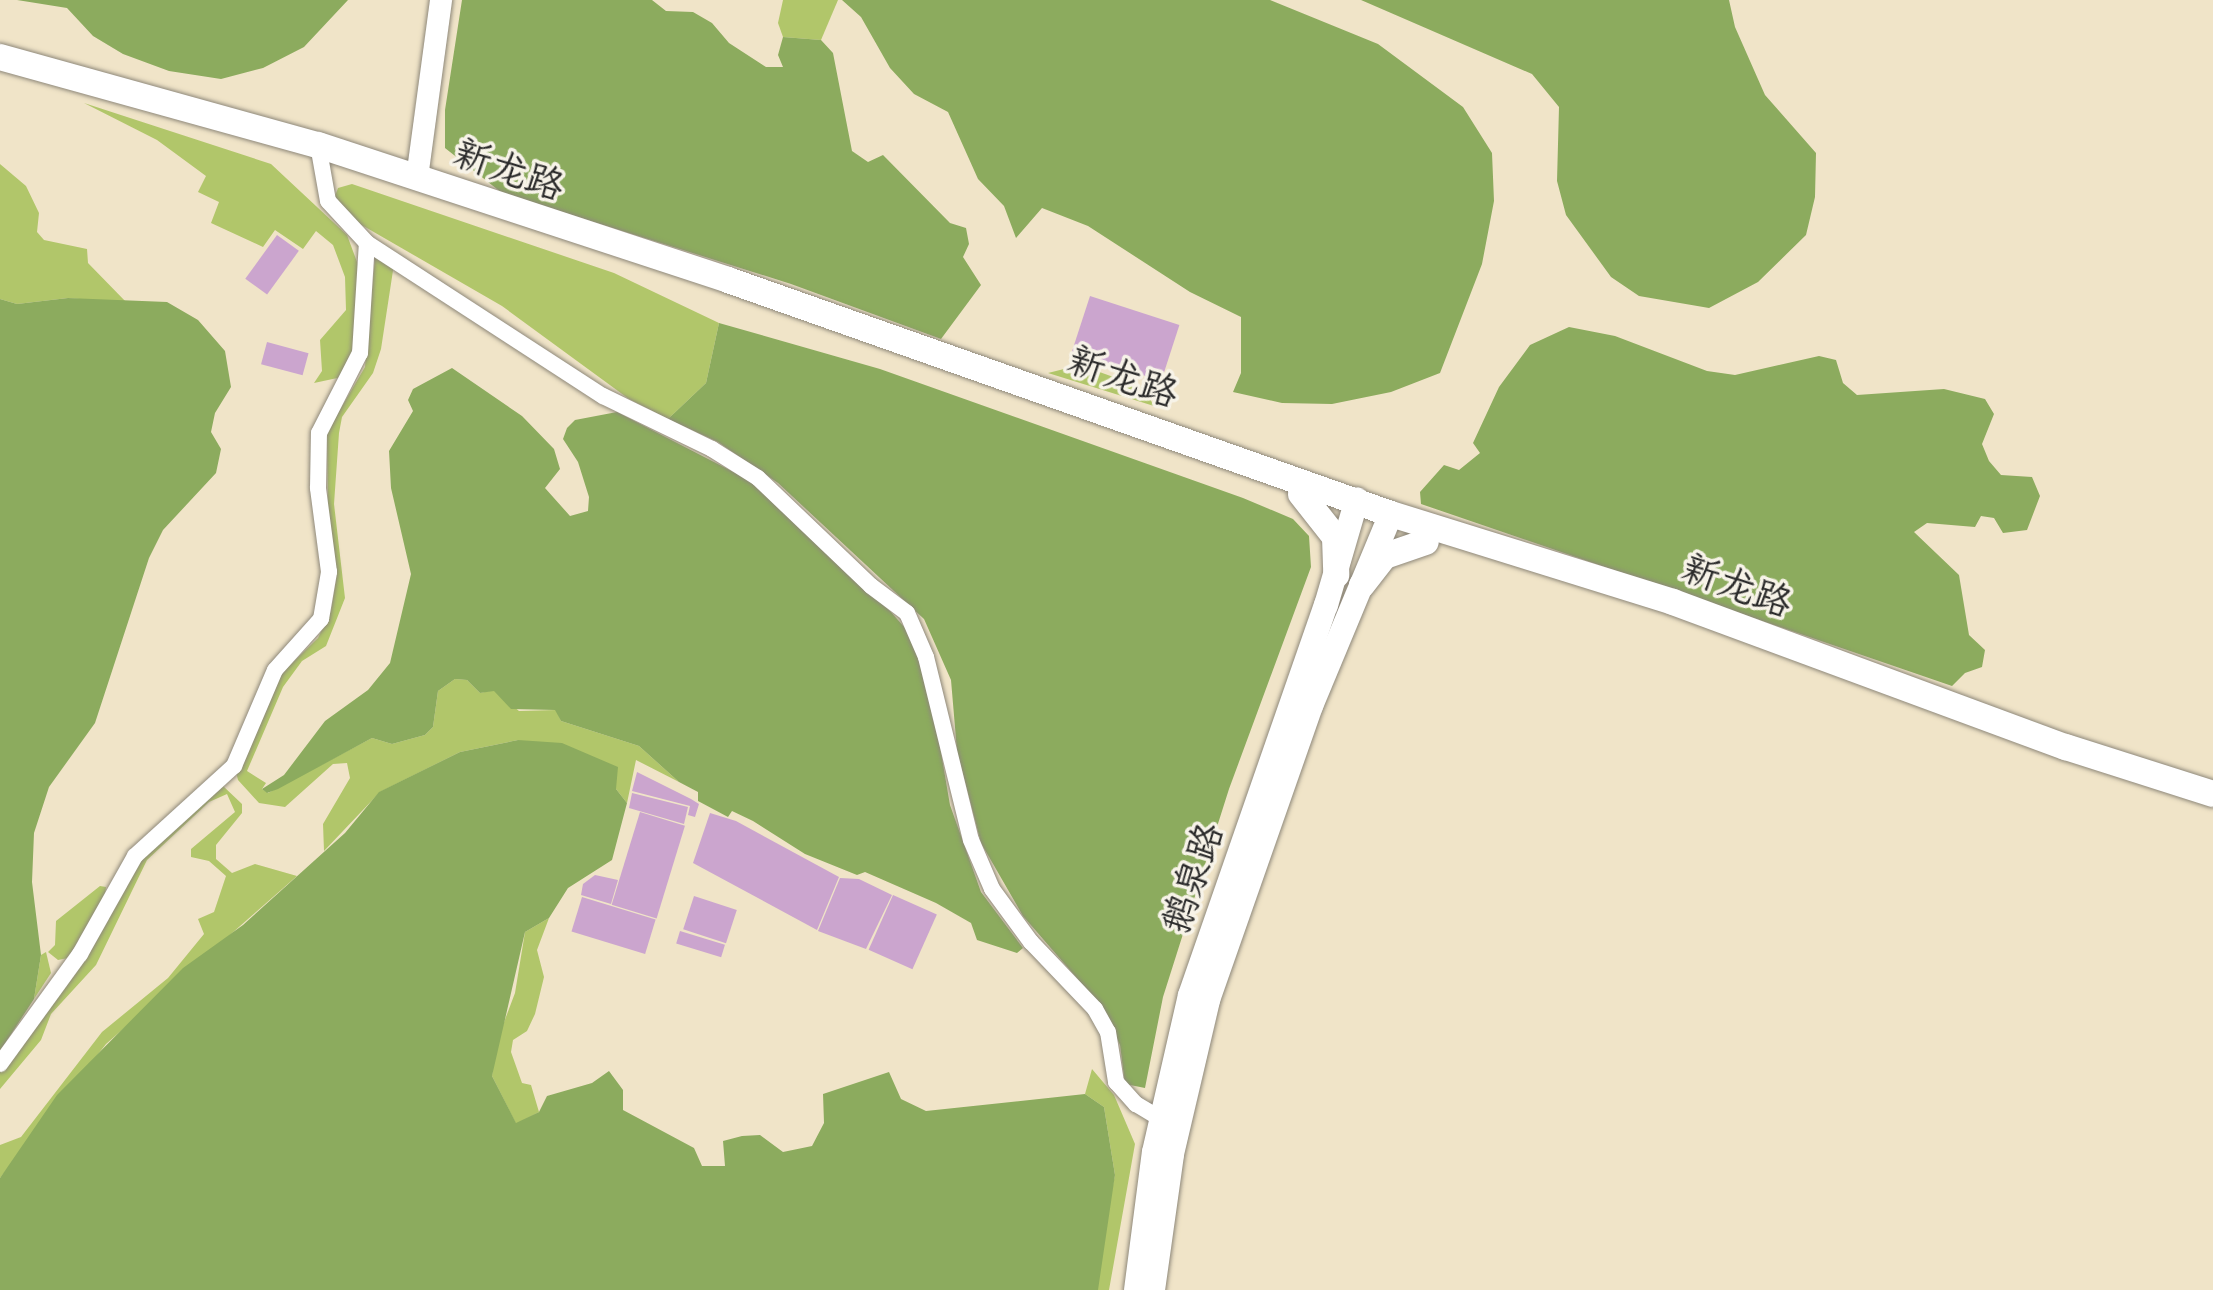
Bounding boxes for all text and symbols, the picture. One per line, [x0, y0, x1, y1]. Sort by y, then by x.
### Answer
street label: 新龙路 [448, 130, 570, 210]
street label: 新龙路 [1062, 337, 1184, 417]
street label: 新龙路 [1676, 545, 1798, 627]
street label: 鹅泉路 [1153, 817, 1233, 939]

